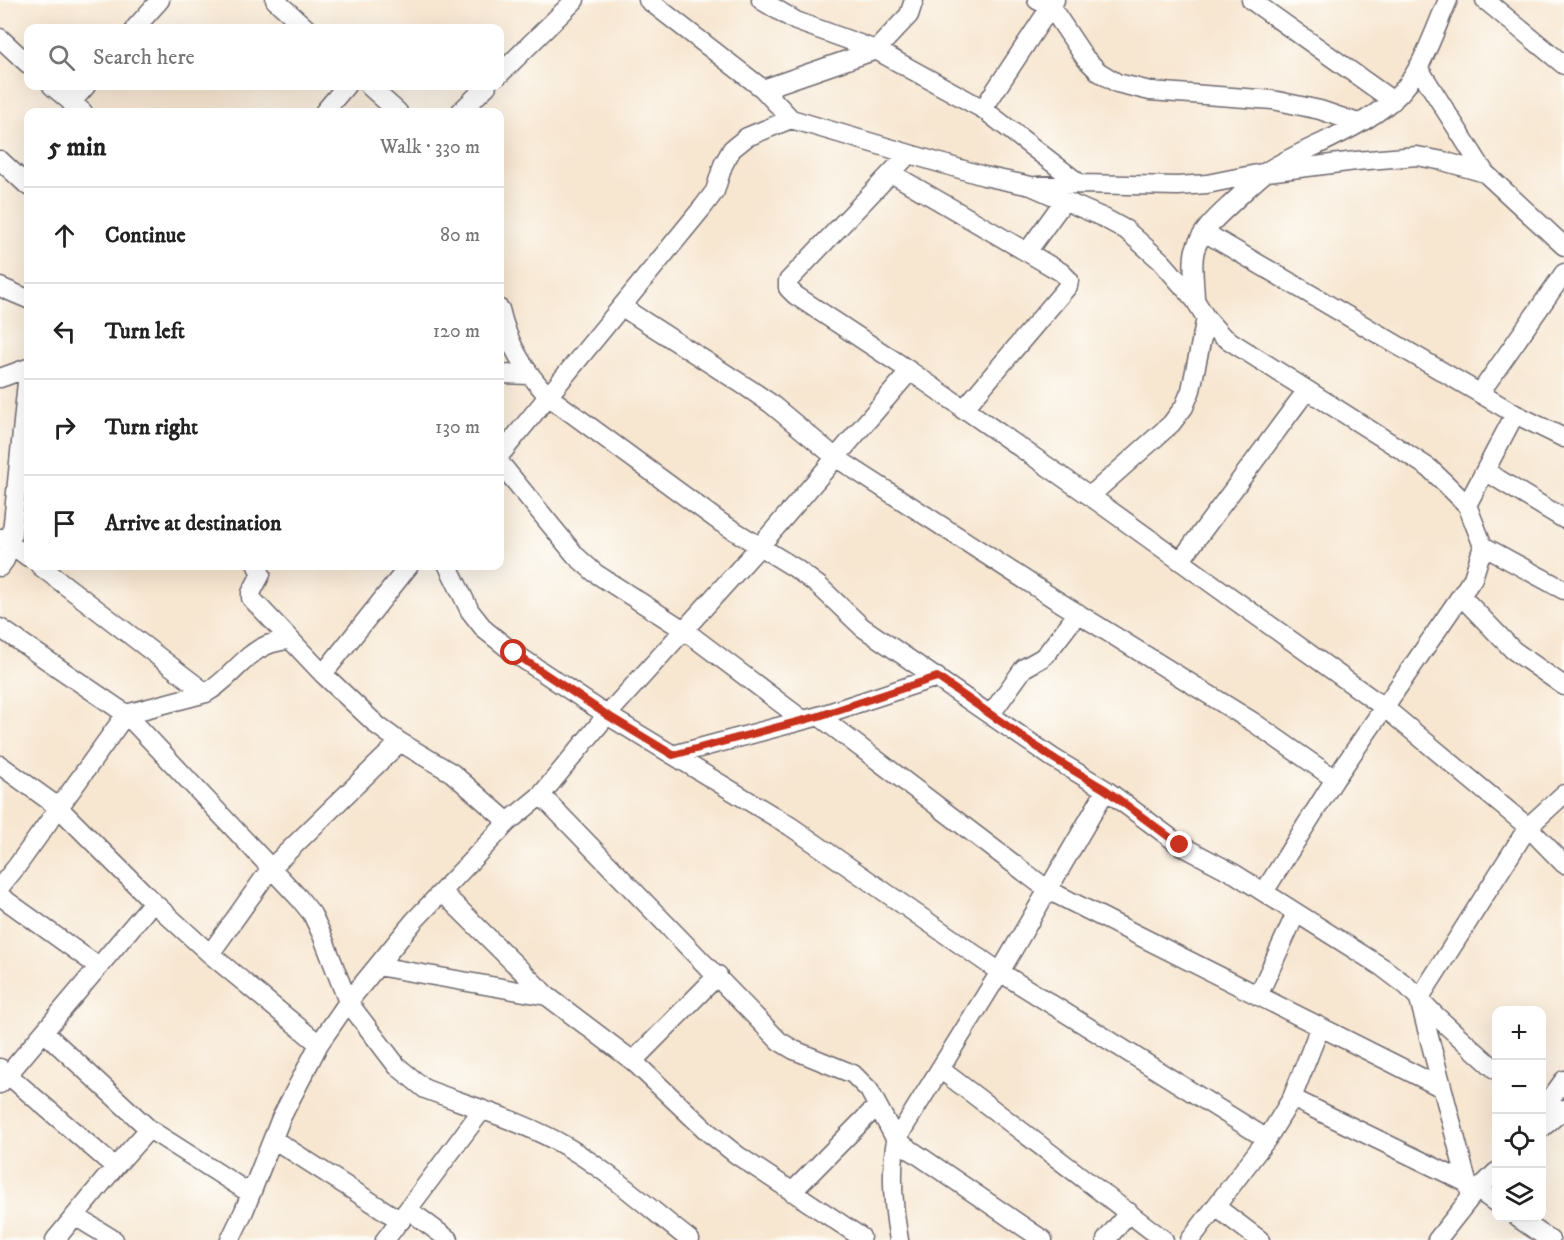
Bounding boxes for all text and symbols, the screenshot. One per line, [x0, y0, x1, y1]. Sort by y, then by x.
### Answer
search box [24, 24, 504, 90]
icon: search [45, 41, 78, 74]
text: Search here [93, 44, 195, 71]
text: 5 min [48, 131, 106, 164]
text: Walk · 330 m [380, 135, 480, 160]
icon: ahead [48, 219, 81, 252]
text: Continue [105, 222, 186, 249]
text: 80 m [440, 223, 480, 248]
icon: left [48, 315, 81, 348]
text: Turn left [105, 318, 185, 345]
text: 120 m [433, 319, 480, 344]
icon: right [48, 411, 81, 444]
text: Turn right [105, 414, 198, 441]
text: 130 m [435, 415, 480, 440]
icon: arrive [48, 507, 81, 540]
text: Arrive at destination [105, 510, 282, 537]
route start [500, 639, 526, 665]
route end [1166, 831, 1192, 857]
map controls [1492, 1006, 1546, 1222]
button: + [1492, 1006, 1546, 1060]
button: − [1492, 1060, 1546, 1114]
button: locate [1492, 1114, 1546, 1168]
button: layers [1492, 1168, 1546, 1222]

